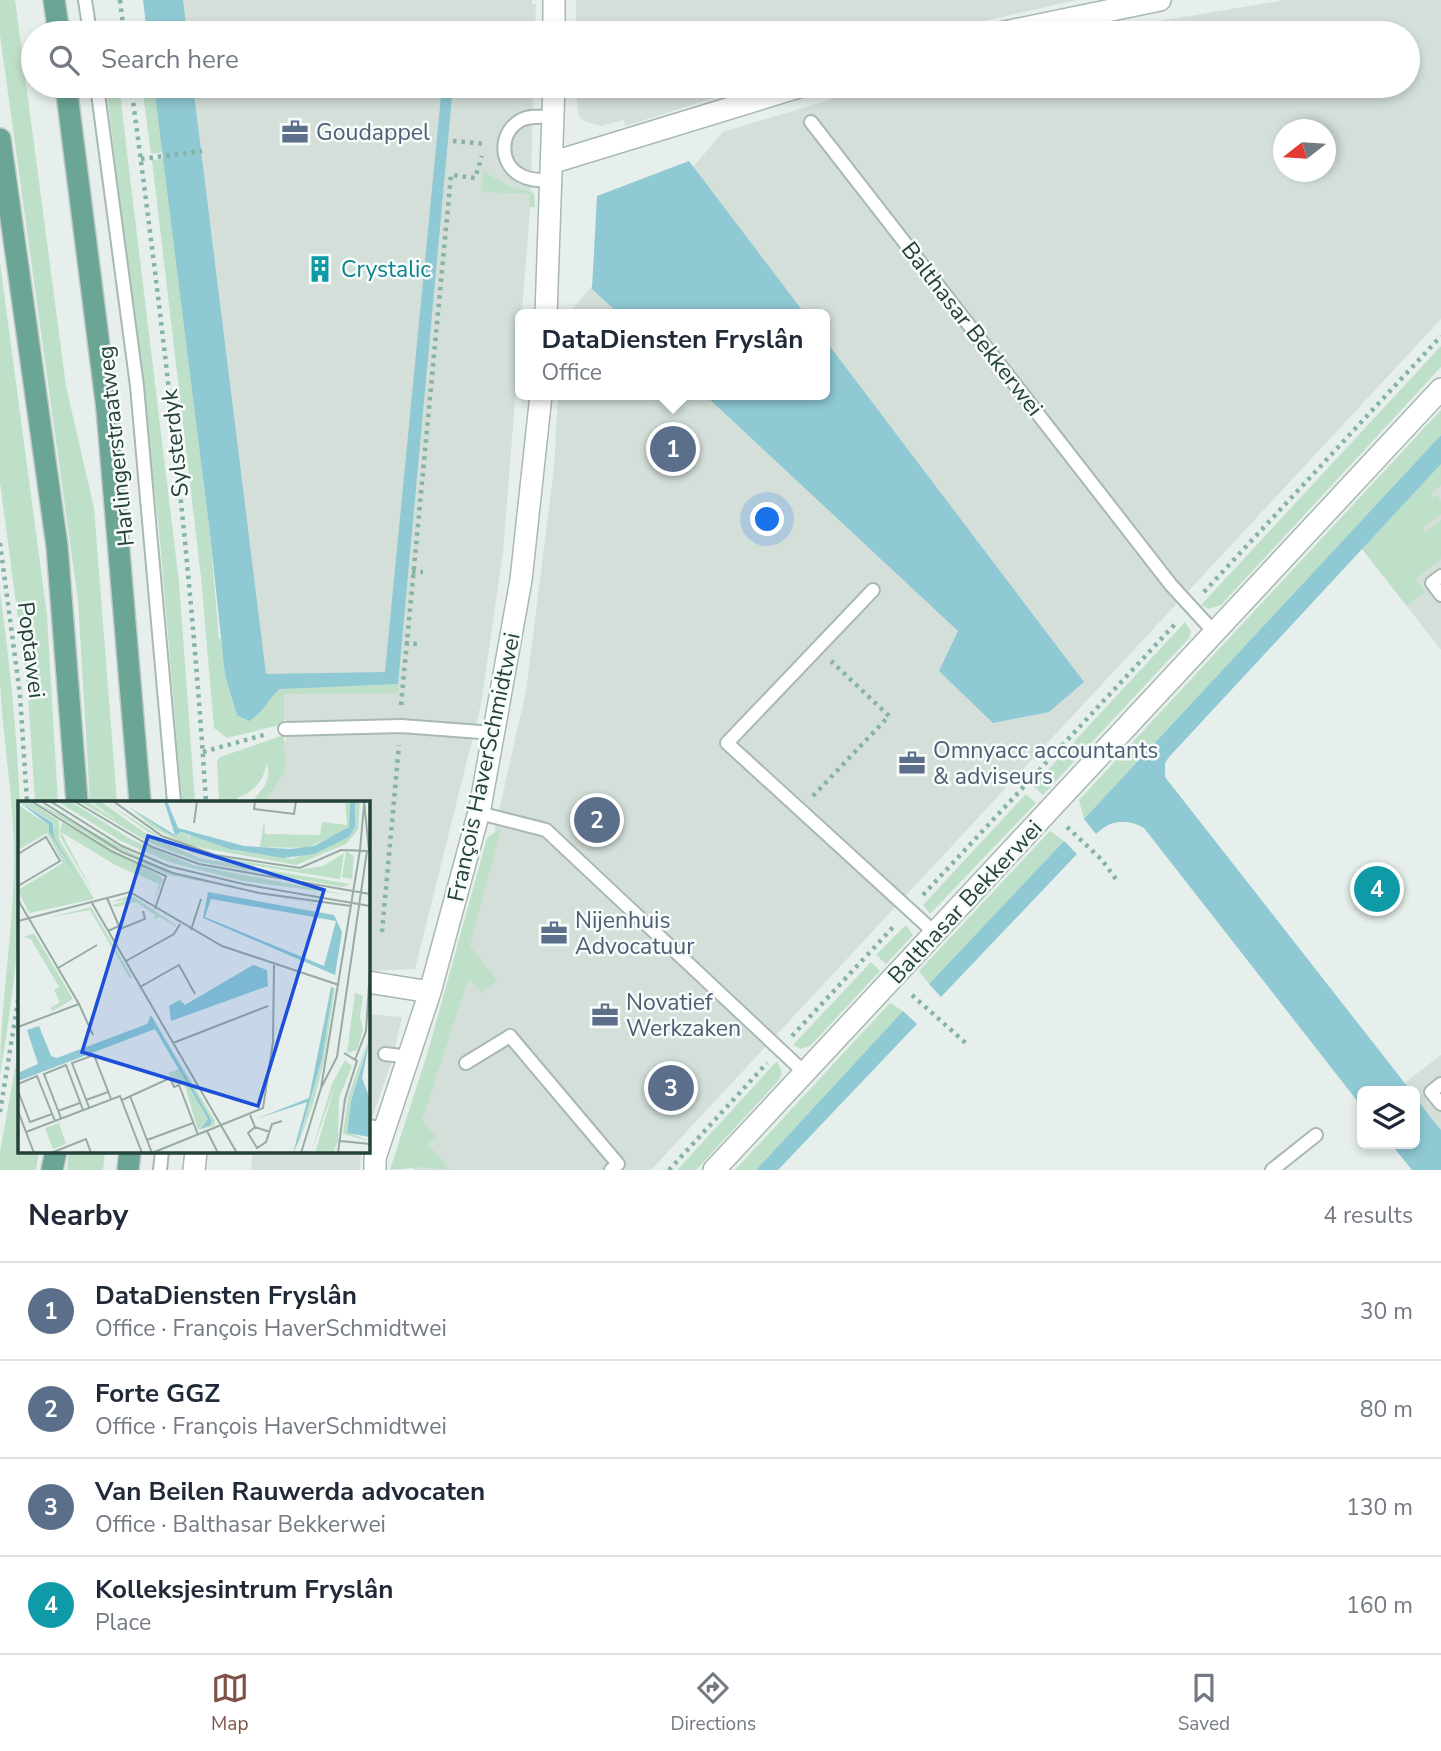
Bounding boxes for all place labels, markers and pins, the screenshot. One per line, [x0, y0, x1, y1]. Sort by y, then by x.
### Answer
office icon: Goudappel [280, 117, 310, 147]
place label: Goudappel [316, 117, 430, 148]
building icon: Crystalic [305, 254, 335, 284]
place label: Crystalic [341, 254, 431, 285]
pin: 1 [650, 423, 696, 475]
place label: Omnyacc accountants & adviseurs [933, 735, 1158, 792]
office icon: Omnyacc accountants & adviseurs [897, 748, 927, 778]
pin: 2 [574, 794, 620, 846]
pin: 4 [1354, 863, 1400, 915]
place label: Nijenhuis Advocatuur [575, 905, 695, 962]
office icon: Nijenhuis Advocatuur [539, 918, 569, 948]
place label: Novatief Werkzaken [626, 987, 741, 1044]
office icon: Novatief Werkzaken [590, 1000, 620, 1030]
pin: 3 [648, 1062, 694, 1114]

